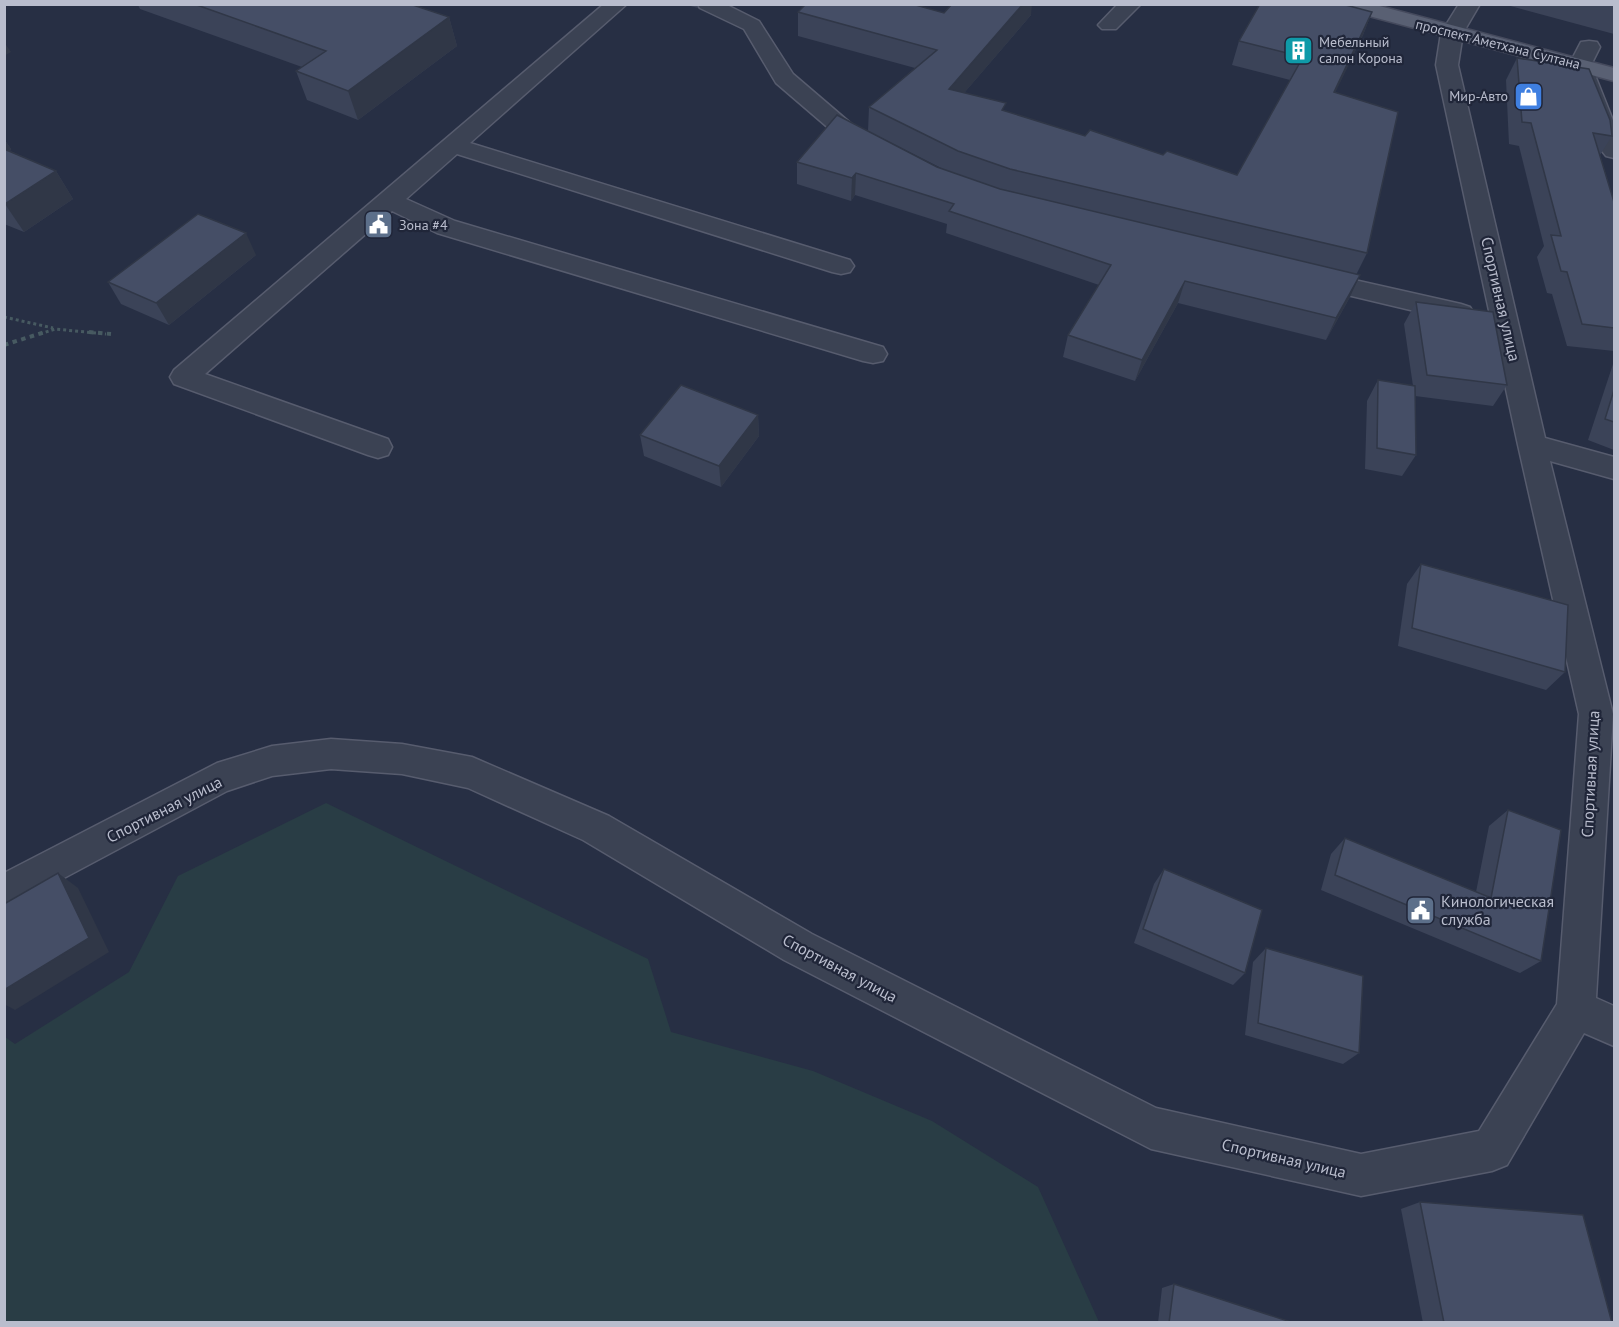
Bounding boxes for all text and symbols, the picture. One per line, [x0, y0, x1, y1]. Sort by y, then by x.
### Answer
street label: проспект Аметхана Султана [1414, 15, 1582, 73]
place label: Мебельный салон Корона [1319, 33, 1403, 67]
building icon: Мебельный салон Корона [1282, 34, 1314, 66]
shop icon: Мир-Авто [1513, 80, 1545, 112]
place label: Мир-Авто [1449, 87, 1508, 105]
public building icon: Зона #4 [362, 209, 394, 241]
place label: Зона #4 [399, 216, 448, 234]
street label: Спортивная улица [1477, 235, 1525, 363]
street label: Спортивная улица [1577, 710, 1603, 838]
street label: Спортивная улица [103, 771, 225, 847]
place label: Кинологическая служба [1441, 891, 1554, 929]
public building icon: Кинологическая служба [1404, 894, 1436, 926]
street label: Спортивная улица [779, 929, 901, 1007]
street label: Спортивная улица [1220, 1134, 1348, 1182]

